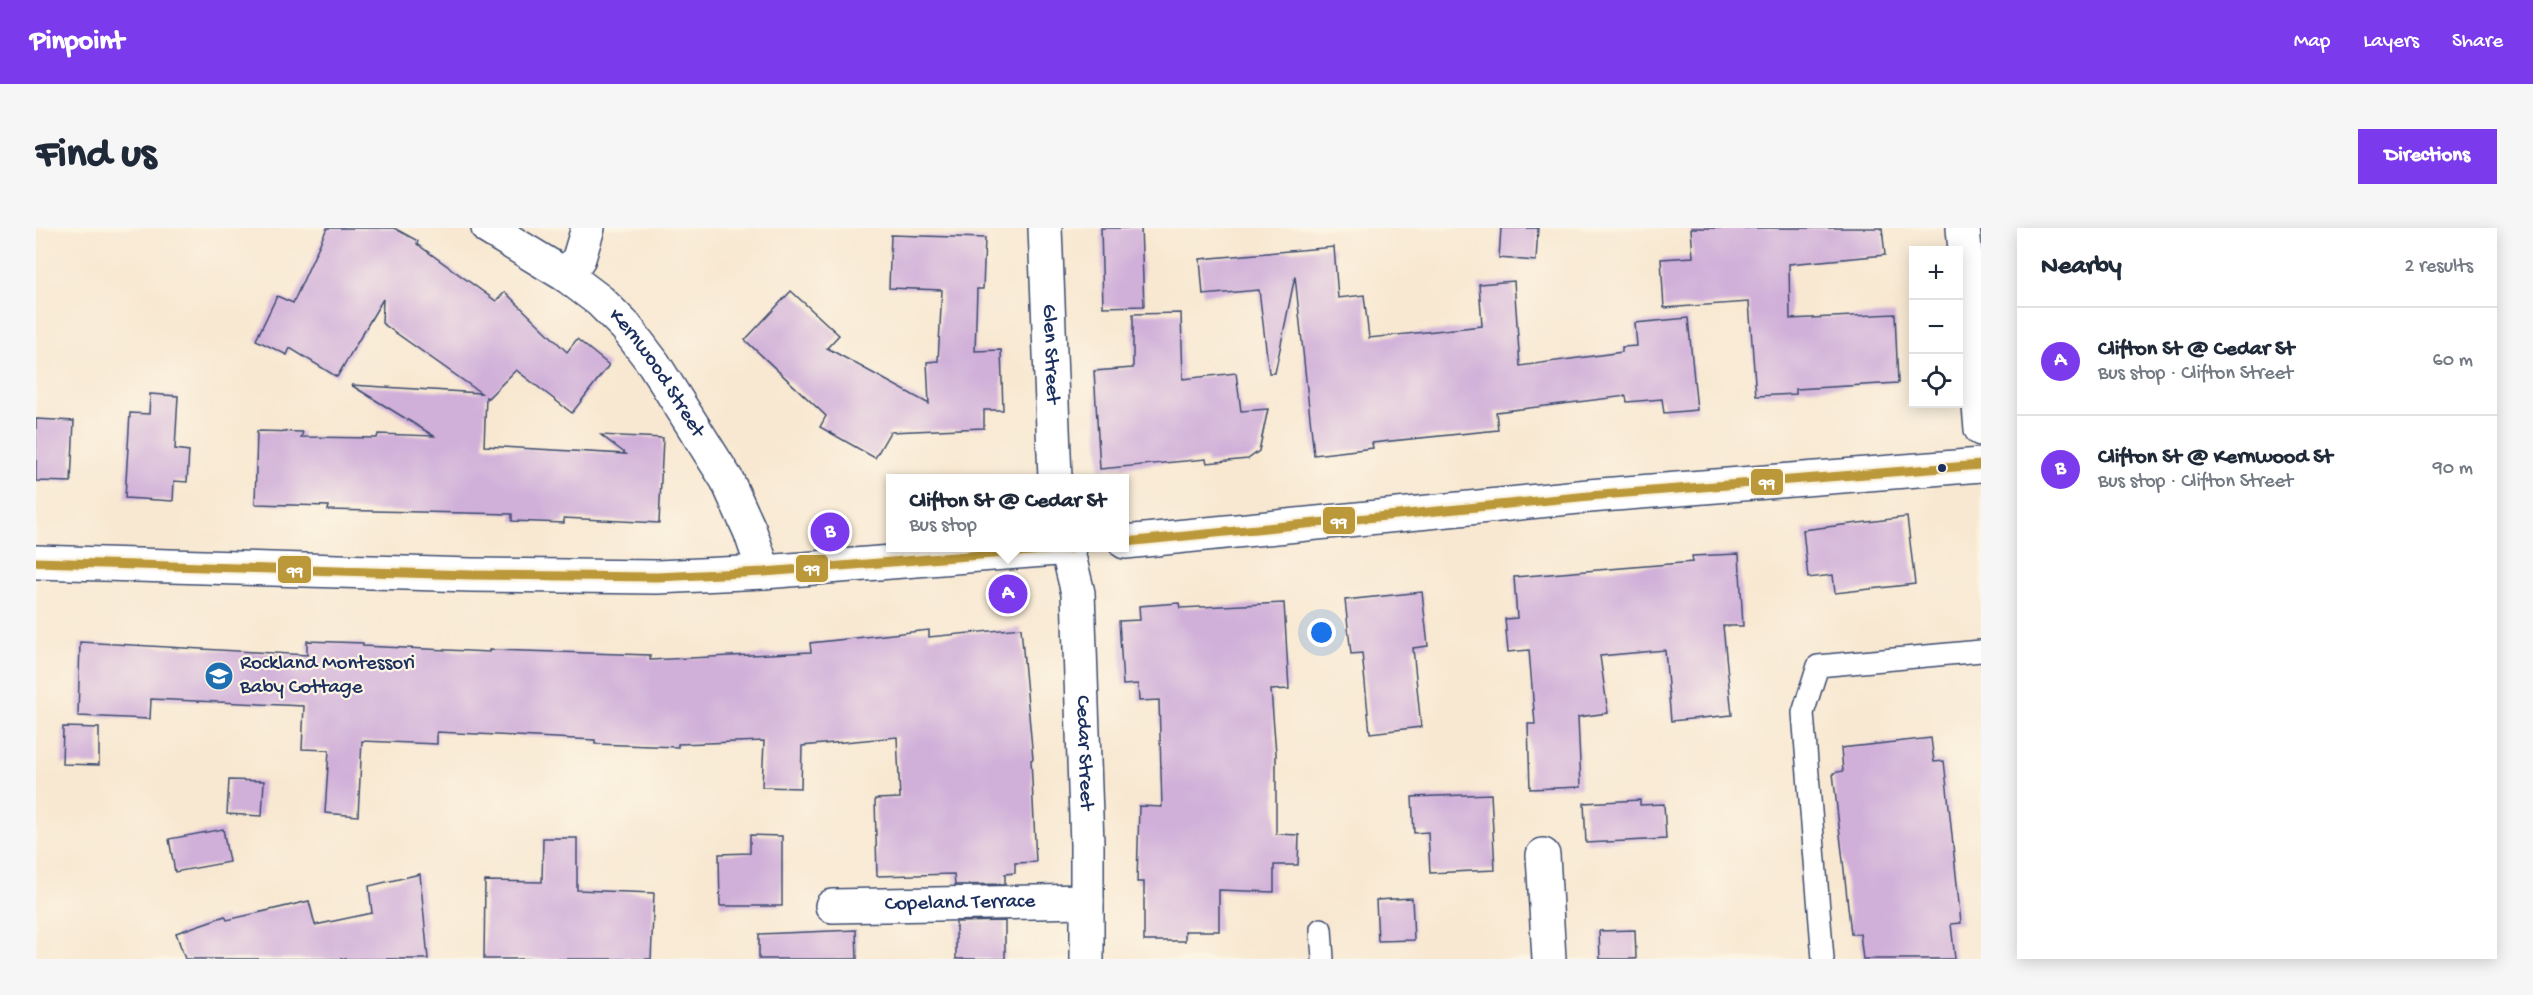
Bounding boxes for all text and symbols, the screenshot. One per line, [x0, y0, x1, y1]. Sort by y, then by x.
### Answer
text: Pinpoint [30, 26, 124, 59]
text: Map [2294, 30, 2330, 55]
text: Layers [2363, 30, 2419, 55]
text: Share [2452, 30, 2503, 55]
button: Directions [2358, 129, 2497, 184]
text: Find us [36, 132, 156, 181]
map controls [1909, 246, 1963, 408]
button: + [1909, 246, 1963, 300]
text: Nearby [2041, 252, 2122, 283]
text: 2 results [2404, 256, 2473, 279]
button: − [1909, 300, 1963, 354]
street label: Kernwood Street [603, 304, 711, 444]
street label: Glen Street [1036, 304, 1065, 407]
text: Clifton St @ Cedar St [2098, 337, 2294, 363]
text: A [2055, 350, 2066, 373]
text: 60 m [2433, 350, 2473, 373]
button: locate [1909, 354, 1963, 408]
text: Bus stop · Clifton Street [2098, 363, 2293, 386]
text: Clifton St @ Kernwood St [2098, 445, 2333, 471]
text: B [2055, 458, 2066, 481]
text: 90 m [2433, 458, 2473, 481]
unlabelled marker [1936, 462, 1948, 474]
line badge: 99 [1750, 468, 1784, 496]
text: Bus stop · Clifton Street [2098, 471, 2293, 494]
popup [886, 474, 1129, 552]
text: 99 [1758, 476, 1775, 495]
text: Clifton St @ Cedar St [909, 489, 1106, 515]
line badge: 99 [1322, 506, 1356, 535]
pin: B [810, 510, 850, 554]
text: Bus stop [909, 515, 977, 538]
text: 99 [1330, 515, 1347, 534]
line badge: 99 [795, 554, 829, 583]
line badge: 99 [277, 555, 312, 584]
text: 99 [803, 562, 820, 581]
text: 99 [286, 564, 303, 583]
pin: A [988, 572, 1028, 616]
your location [1307, 618, 1336, 647]
place label: Rockland Montessori Baby Cottage [239, 652, 415, 701]
school or university icon: Rockland Montessori Baby Cottage [203, 660, 235, 692]
street label: Cedar Street [1069, 695, 1098, 813]
street label: Copeland Terrace [884, 889, 1037, 917]

